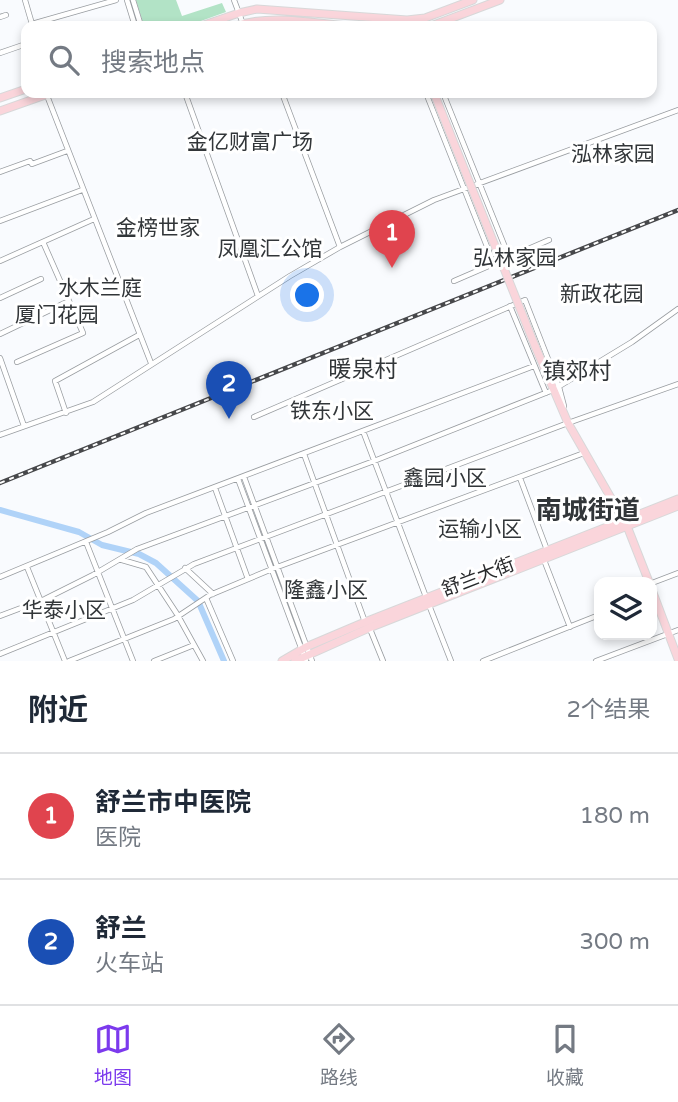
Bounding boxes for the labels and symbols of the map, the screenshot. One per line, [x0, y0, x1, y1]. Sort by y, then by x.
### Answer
district label: 金亿财富广场 [187, 130, 313, 155]
district label: 泓林家园 [571, 142, 655, 167]
pin: 1 [369, 210, 415, 268]
district label: 金榜世家 [116, 216, 200, 241]
district label: 凤凰汇公馆 [218, 237, 323, 262]
district label: 弘林家园 [473, 246, 557, 271]
district label: 水木兰庭 [58, 276, 142, 301]
your location [290, 278, 324, 312]
district label: 新政花园 [560, 282, 644, 307]
district label: 厦门花园 [15, 303, 99, 328]
district label: 暖泉村 [329, 356, 398, 384]
district label: 镇郊村 [543, 358, 612, 386]
pin: 2 [206, 361, 252, 419]
district label: 铁东小区 [290, 399, 374, 424]
district label: 鑫园小区 [403, 466, 487, 491]
district label: 南城街道 [536, 495, 640, 526]
district label: 运输小区 [438, 517, 522, 542]
street label: 舒兰大街 [439, 553, 517, 601]
district label: 隆鑫小区 [284, 578, 368, 603]
district label: 华泰小区 [22, 598, 106, 623]

